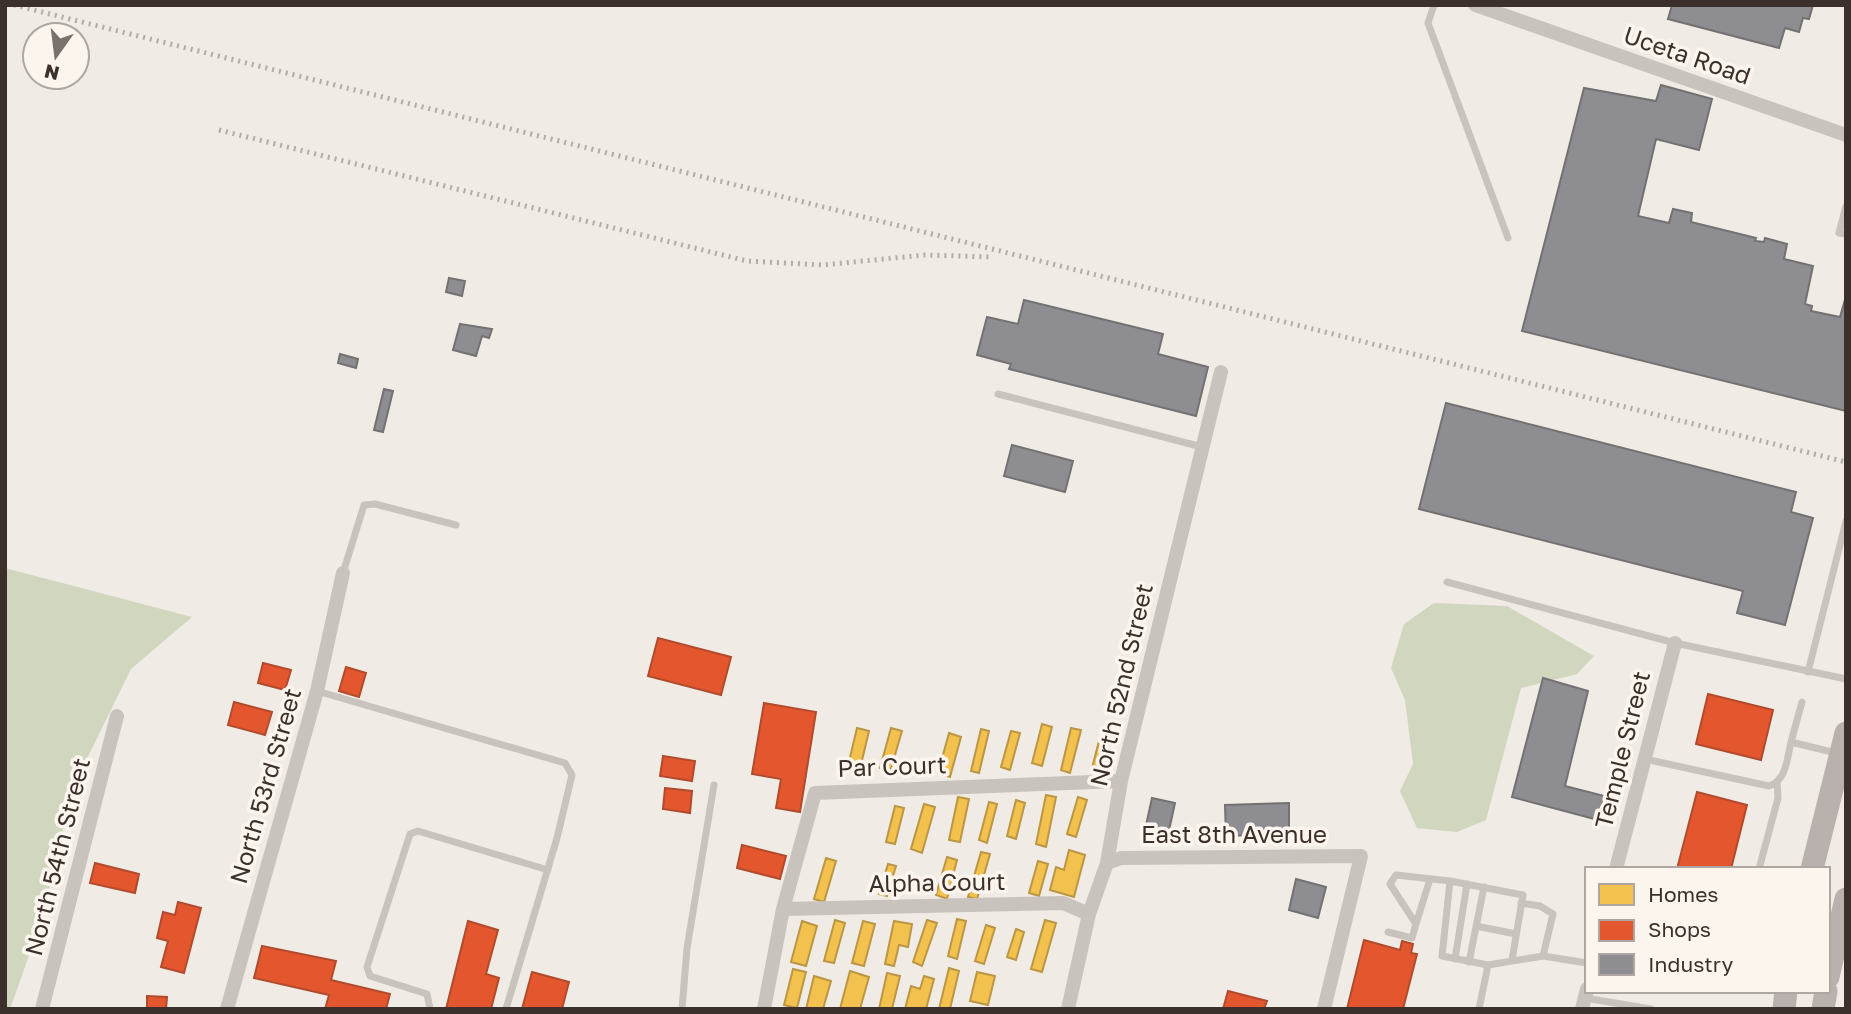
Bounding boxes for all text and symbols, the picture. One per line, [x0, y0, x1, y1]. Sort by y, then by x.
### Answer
street label: Uceta Road [1620, 19, 1755, 90]
north arrow [21, 21, 91, 91]
text: N [42, 60, 62, 86]
street label: North 52nd Street [1083, 580, 1158, 789]
street label: Temple Street [1588, 668, 1655, 831]
street label: North 53rd Street [223, 685, 306, 887]
street label: Par Court [837, 749, 947, 782]
street label: North 54th Street [18, 755, 95, 959]
street label: East 8th Avenue [1141, 819, 1327, 848]
street label: Alpha Court [868, 866, 1006, 897]
legend [1585, 867, 1830, 993]
text: Homes [1648, 881, 1718, 907]
text: Shops [1648, 916, 1711, 942]
text: Industry [1648, 951, 1733, 977]

